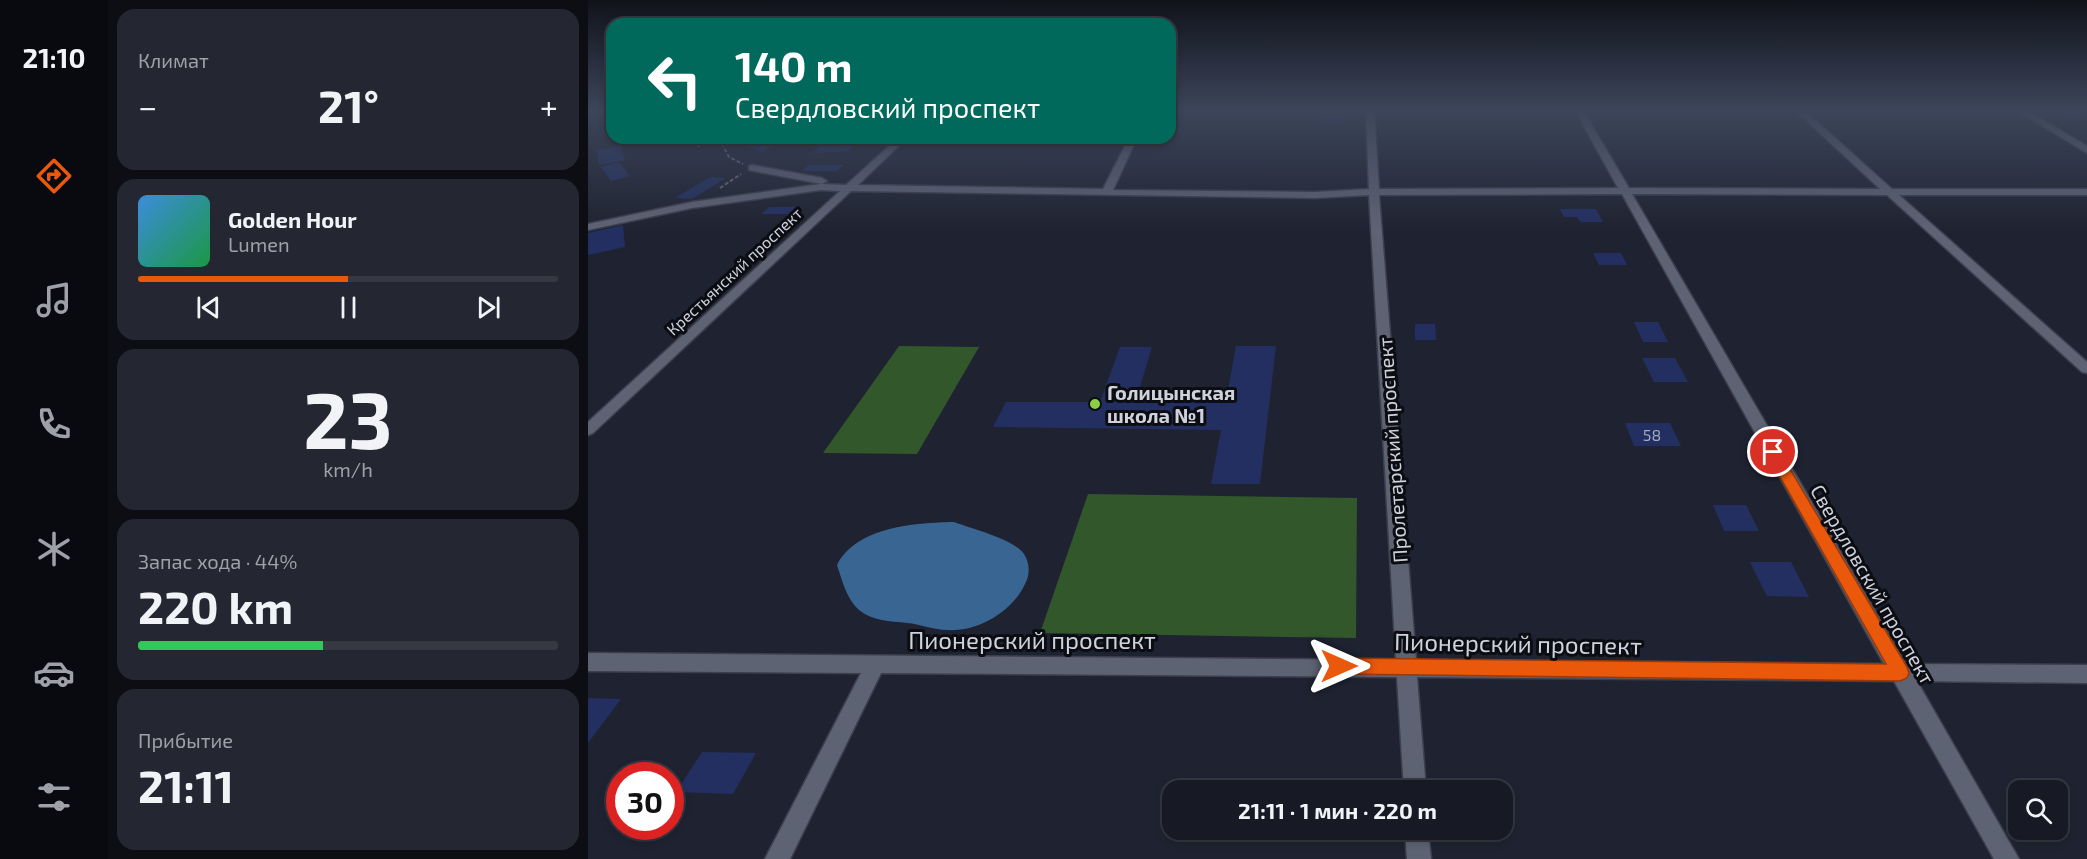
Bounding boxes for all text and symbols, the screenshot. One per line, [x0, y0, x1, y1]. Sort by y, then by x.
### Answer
text: 140 m [735, 40, 852, 90]
text: 21:10 [23, 41, 86, 73]
icon: left [636, 42, 714, 120]
text: Климат [138, 48, 209, 72]
text: 21° [318, 78, 379, 132]
text: − [138, 86, 157, 126]
text: + [540, 86, 558, 126]
text: Свердловский проспект [735, 91, 1040, 123]
icon: directions [33, 155, 75, 197]
street label: Крестьянский проспект [662, 203, 806, 339]
text: Golden Hour [228, 206, 357, 232]
text: Lumen [228, 232, 290, 256]
icon: music [33, 279, 75, 321]
icon: previous [192, 291, 225, 324]
icon: pause [332, 291, 365, 324]
icon: next [472, 291, 505, 324]
street label: Пролетарский проспект [1372, 336, 1412, 564]
text: 23 [303, 371, 393, 465]
place label: Голицынская школа №1 [1107, 380, 1235, 427]
marker: Голицынская школа №1 [1088, 397, 1102, 411]
icon: phone [33, 403, 75, 445]
house number: 58 [1643, 425, 1661, 444]
pin [1747, 426, 1798, 477]
icon: arrive [1756, 435, 1789, 468]
text: km/h [323, 457, 373, 481]
street label: Свердловский проспект [1806, 480, 1940, 688]
icon: climate [33, 528, 75, 570]
text: Запас хода · 44% [138, 549, 297, 573]
text: 220 km [138, 579, 293, 633]
street label: Пионерский проспект [908, 625, 1156, 654]
street label: Пионерский проспект [1394, 626, 1642, 660]
position arrow [1307, 634, 1371, 698]
icon: car [33, 652, 75, 694]
text: Прибытие [138, 728, 233, 752]
text: 21:11 [138, 758, 234, 812]
speed limit sign: 30 [606, 762, 684, 840]
icon: filters [33, 776, 75, 818]
map controls [2008, 780, 2068, 840]
button: search [2008, 780, 2068, 840]
text: 21:11 · 1 мин · 220 m [1238, 797, 1437, 823]

